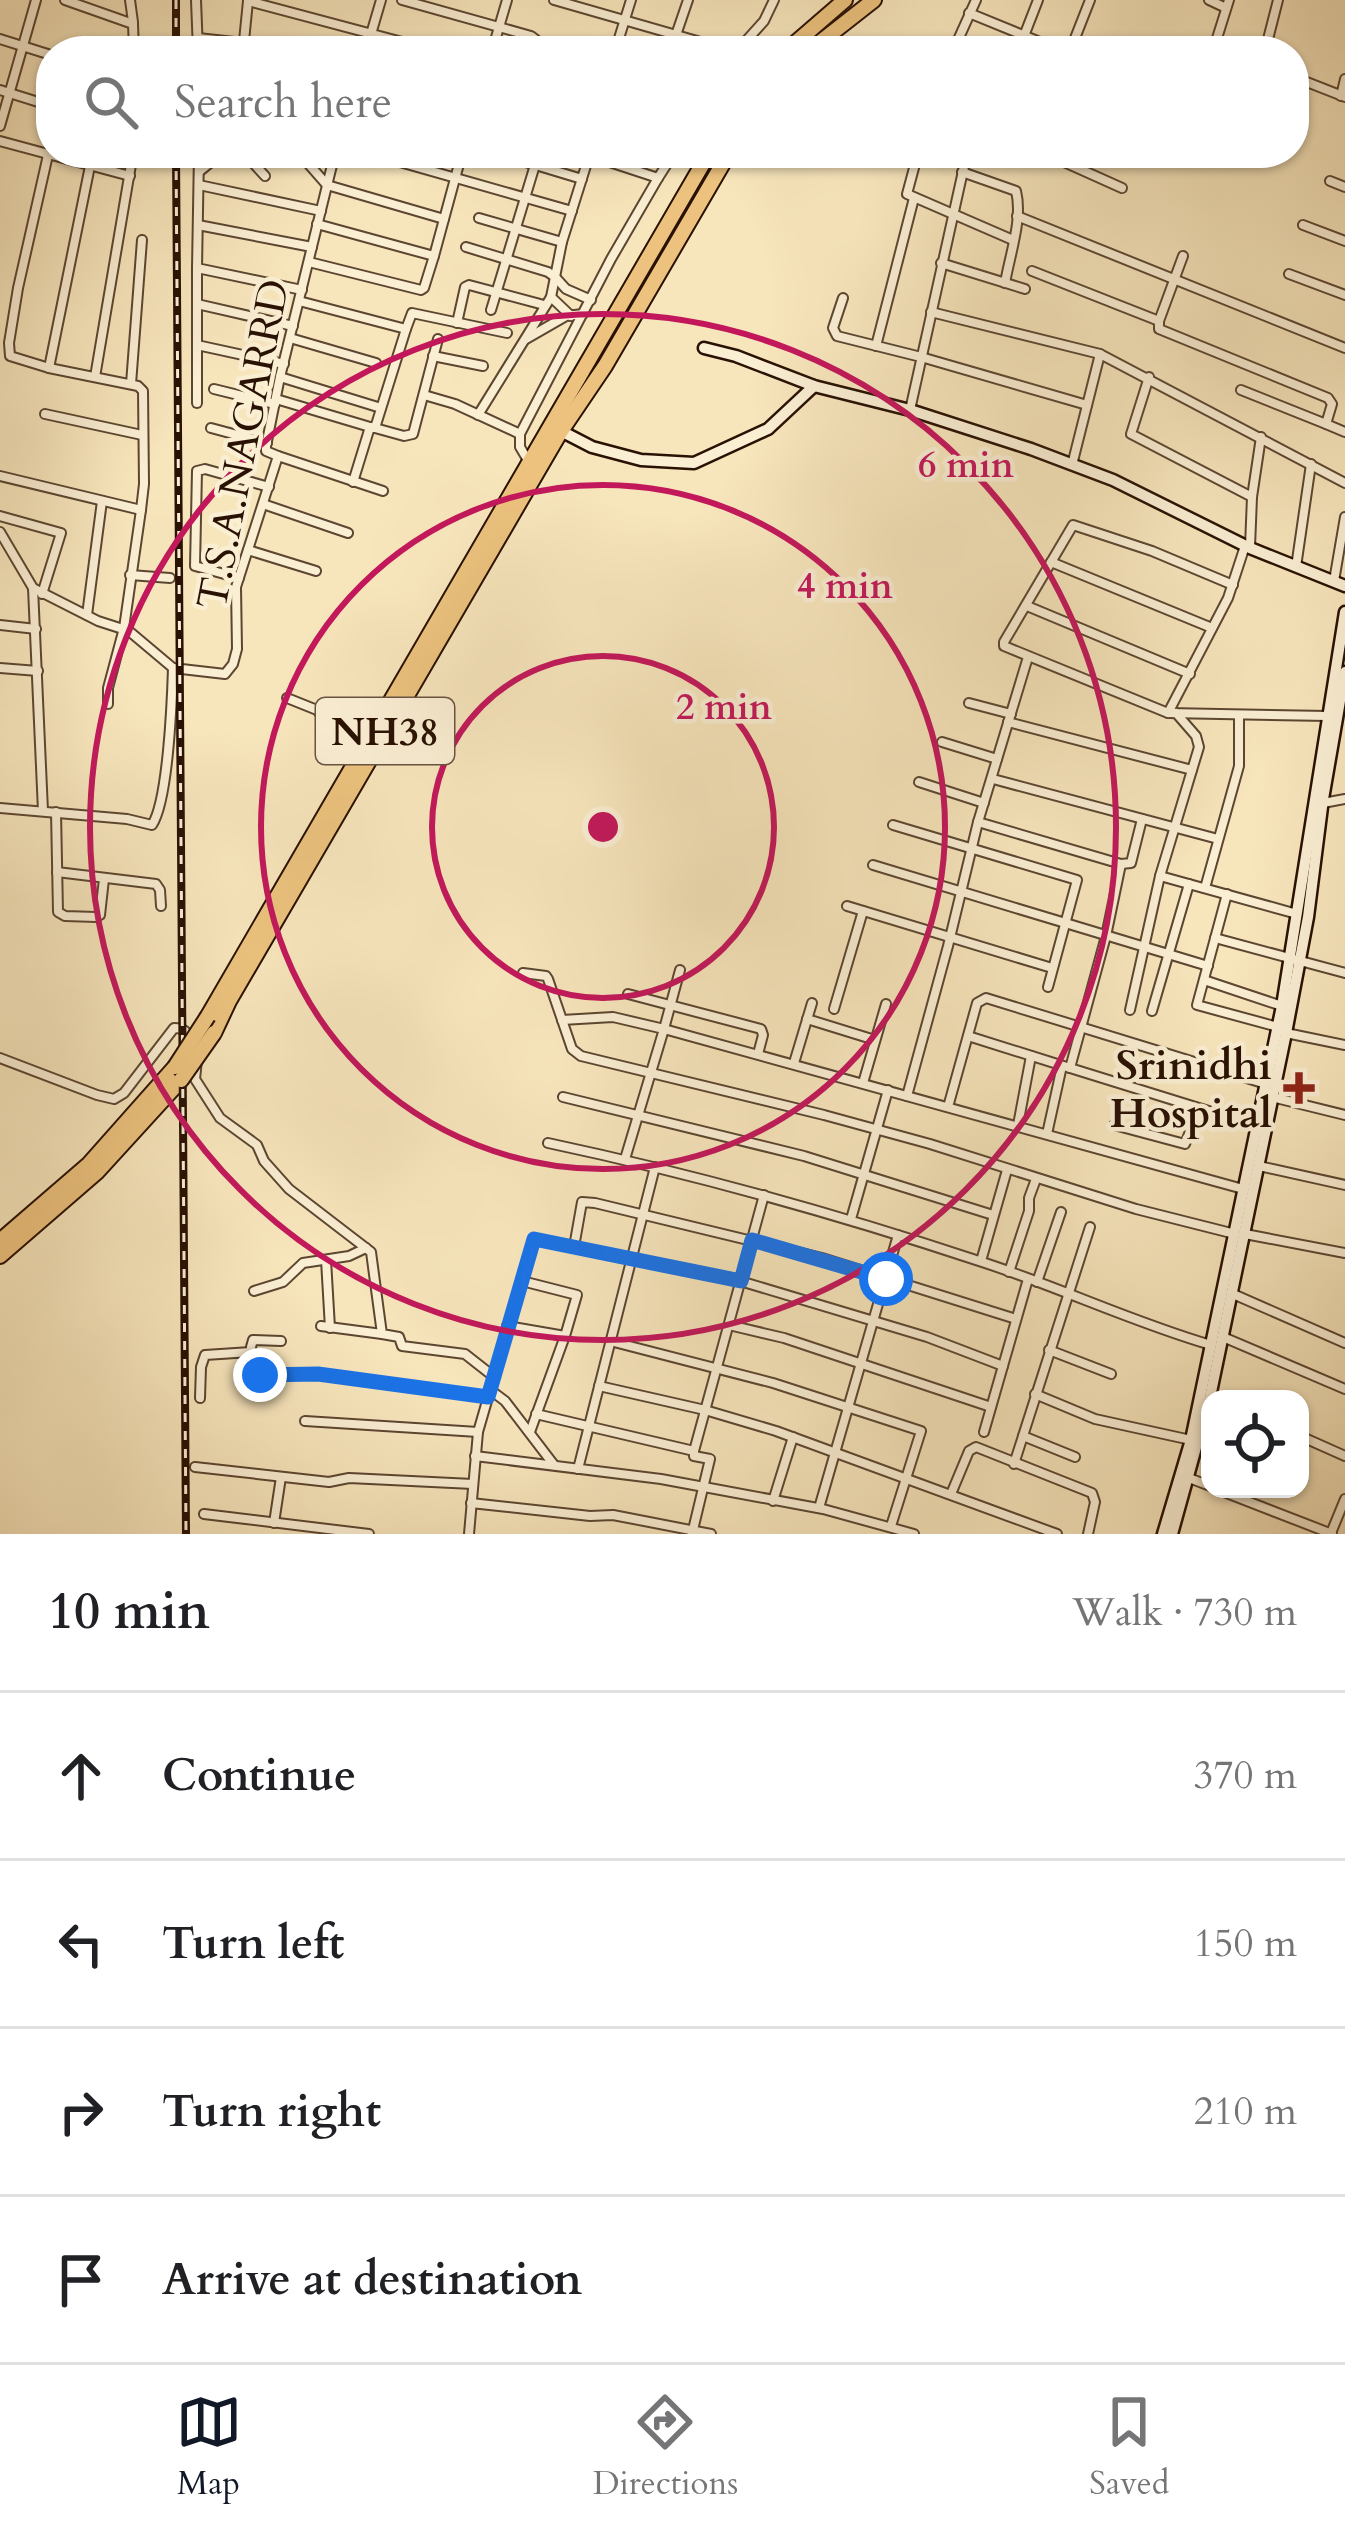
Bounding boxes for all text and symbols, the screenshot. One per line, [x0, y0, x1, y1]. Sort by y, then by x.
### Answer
search box [36, 36, 1309, 168]
icon: search [78, 69, 144, 135]
text: Search here [174, 72, 392, 133]
street label: T.S.A.NAGARRD [184, 274, 303, 614]
text: 6 min [918, 441, 1014, 490]
text: 4 min [797, 562, 893, 611]
text: 2 min [676, 683, 772, 732]
road number: NH38 [316, 698, 454, 764]
centre of rings [582, 806, 624, 848]
place label: Srinidhi Hospital [1110, 1037, 1272, 1142]
marker: Srinidhi Hospital [1283, 1072, 1315, 1104]
route start [859, 1252, 913, 1306]
route end [233, 1348, 287, 1402]
map controls [1201, 1390, 1309, 1498]
button: locate [1201, 1390, 1309, 1498]
text: 10 min [48, 1577, 210, 1647]
text: Walk · 730 m [1072, 1586, 1297, 1639]
icon: ahead [48, 1743, 114, 1809]
text: Continue [162, 1745, 356, 1806]
text: 370 m [1194, 1749, 1297, 1802]
icon: left [48, 1911, 114, 1977]
text: Turn left [162, 1913, 344, 1974]
text: 150 m [1194, 1917, 1297, 1970]
icon: right [48, 2079, 114, 2145]
text: Turn right [162, 2081, 381, 2142]
text: 210 m [1194, 2085, 1297, 2138]
icon: arrive [48, 2247, 114, 2313]
text: Arrive at destination [162, 2249, 582, 2310]
tab: Map [176, 2389, 242, 2506]
tab: Directions [593, 2389, 738, 2506]
tab: Saved [1089, 2389, 1169, 2506]

